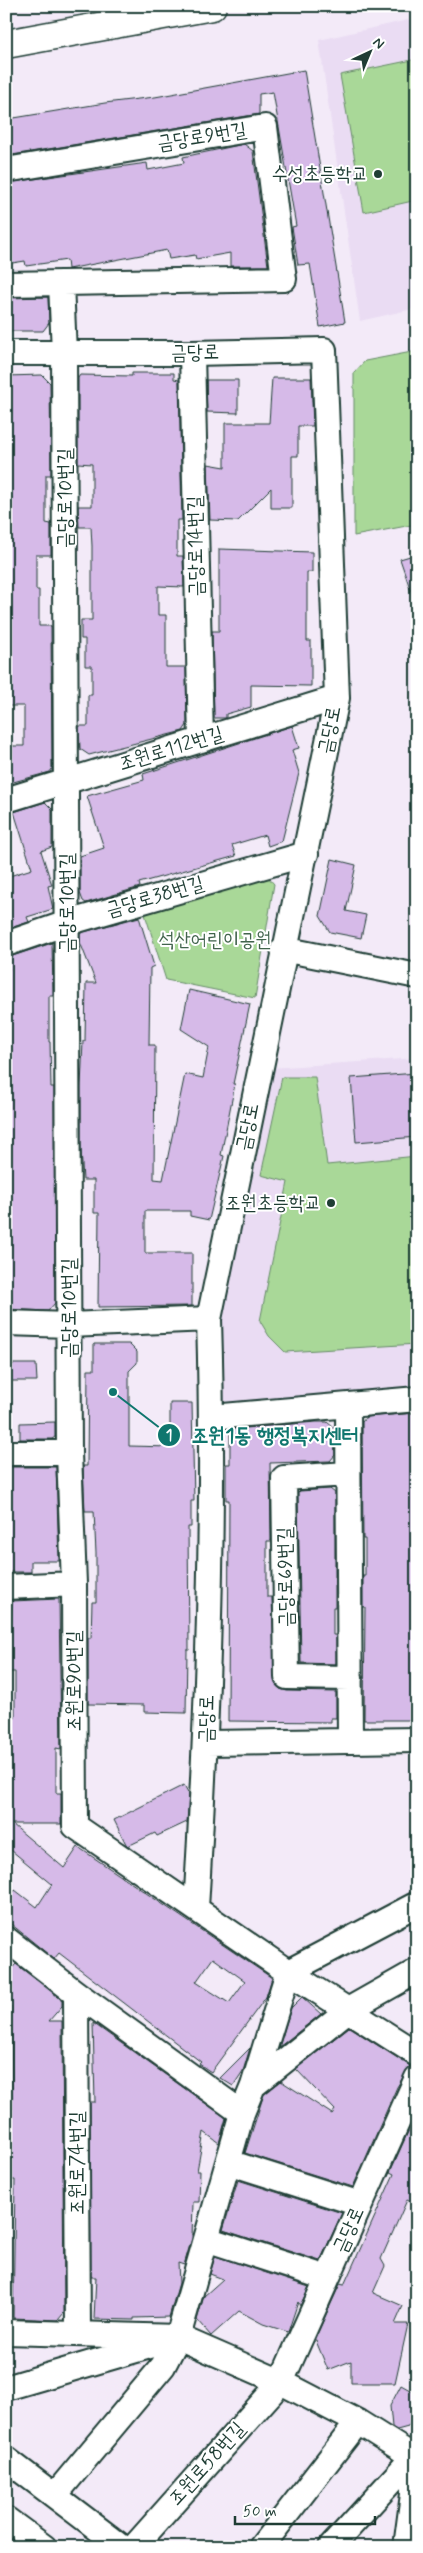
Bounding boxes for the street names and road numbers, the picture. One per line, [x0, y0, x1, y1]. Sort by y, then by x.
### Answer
street label: 금당로9번길 [155, 117, 249, 157]
street label: 금당로 [171, 339, 219, 367]
street label: 금당로10번길 [52, 448, 79, 548]
street label: 금당로14번길 [182, 495, 210, 597]
street label: 금당로 [312, 704, 348, 756]
street label: 조원로112번길 [115, 720, 227, 778]
street label: 금당로10번길 [54, 853, 81, 953]
street label: 금당로38번길 [103, 870, 207, 924]
street label: 금당로 [230, 1101, 266, 1153]
street label: 금당로10번길 [56, 1258, 83, 1358]
street label: 금당로69번길 [272, 1527, 300, 1627]
street label: 조원로90번길 [61, 1630, 88, 1732]
street label: 금당로 [193, 1695, 221, 1743]
street label: 조원로74번길 [64, 2111, 91, 2215]
street label: 금당로 [327, 2202, 371, 2258]
street label: 조원로58번길 [162, 2416, 252, 2512]

